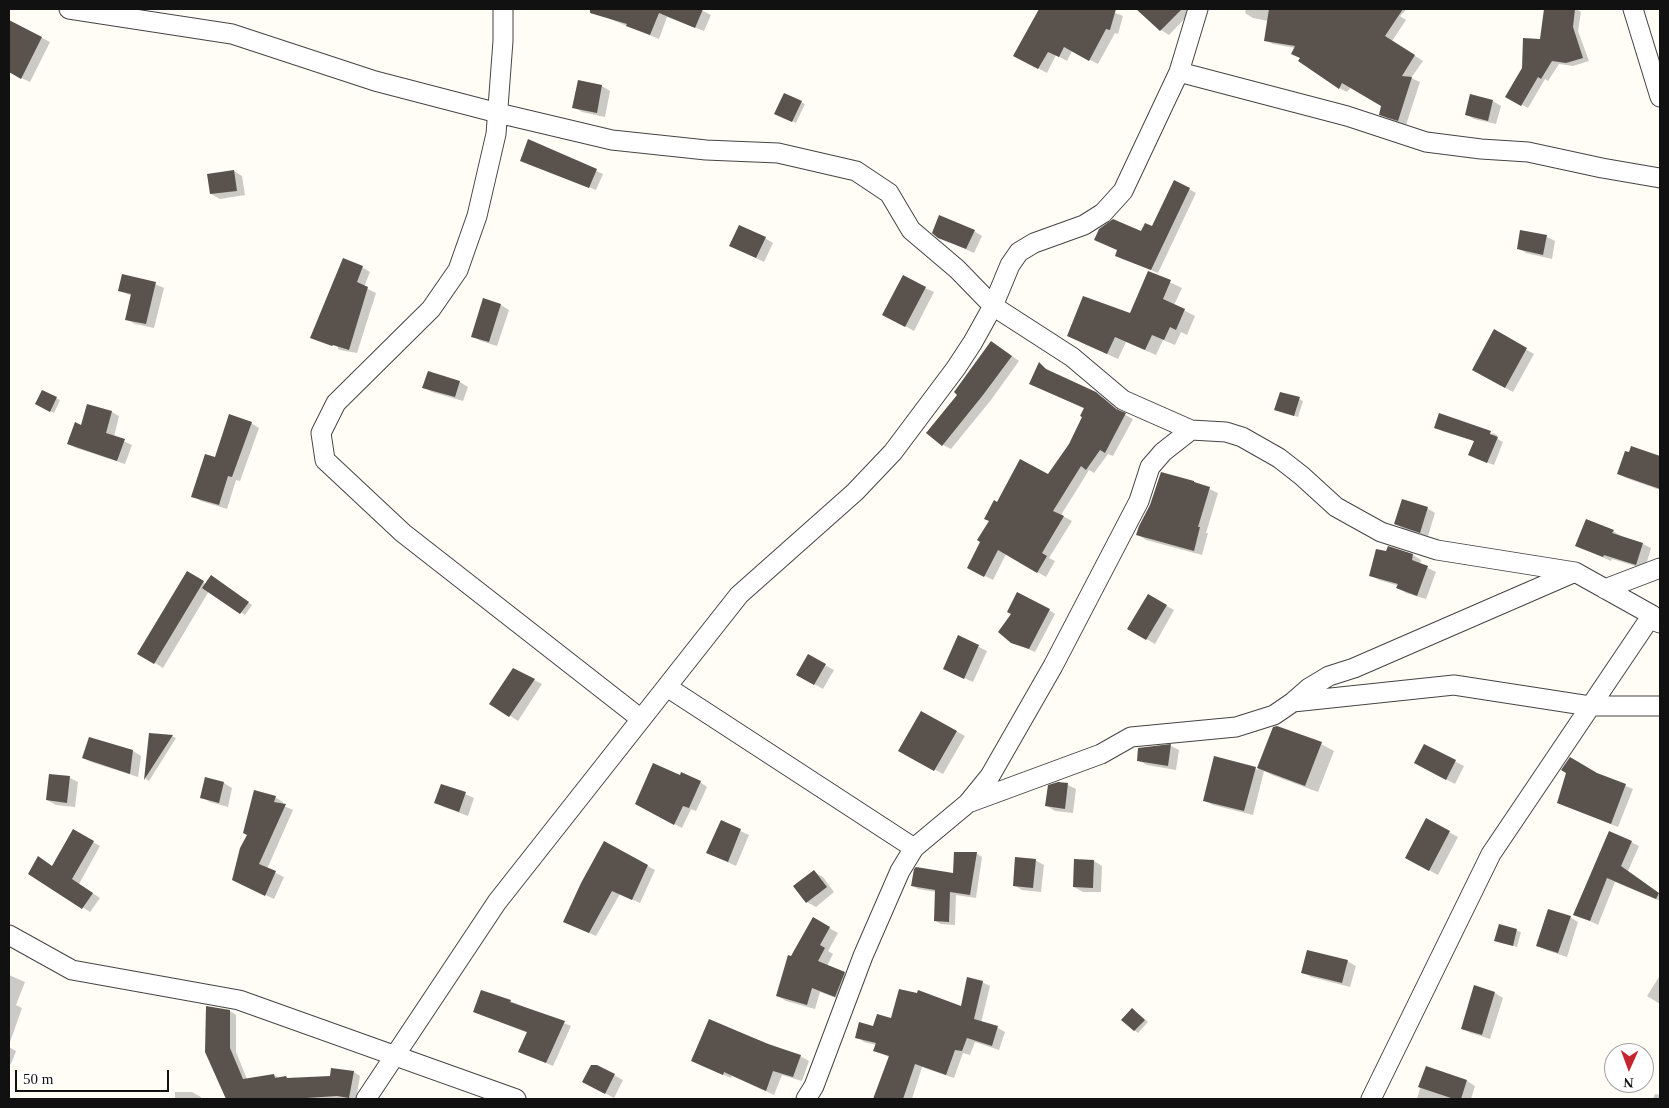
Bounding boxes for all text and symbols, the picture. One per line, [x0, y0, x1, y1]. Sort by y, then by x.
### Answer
north arrow [1604, 1043, 1654, 1093]
scale bar [18, 1060, 171, 1092]
text: 50 m [23, 1071, 53, 1087]
text: N [1623, 1075, 1634, 1090]

